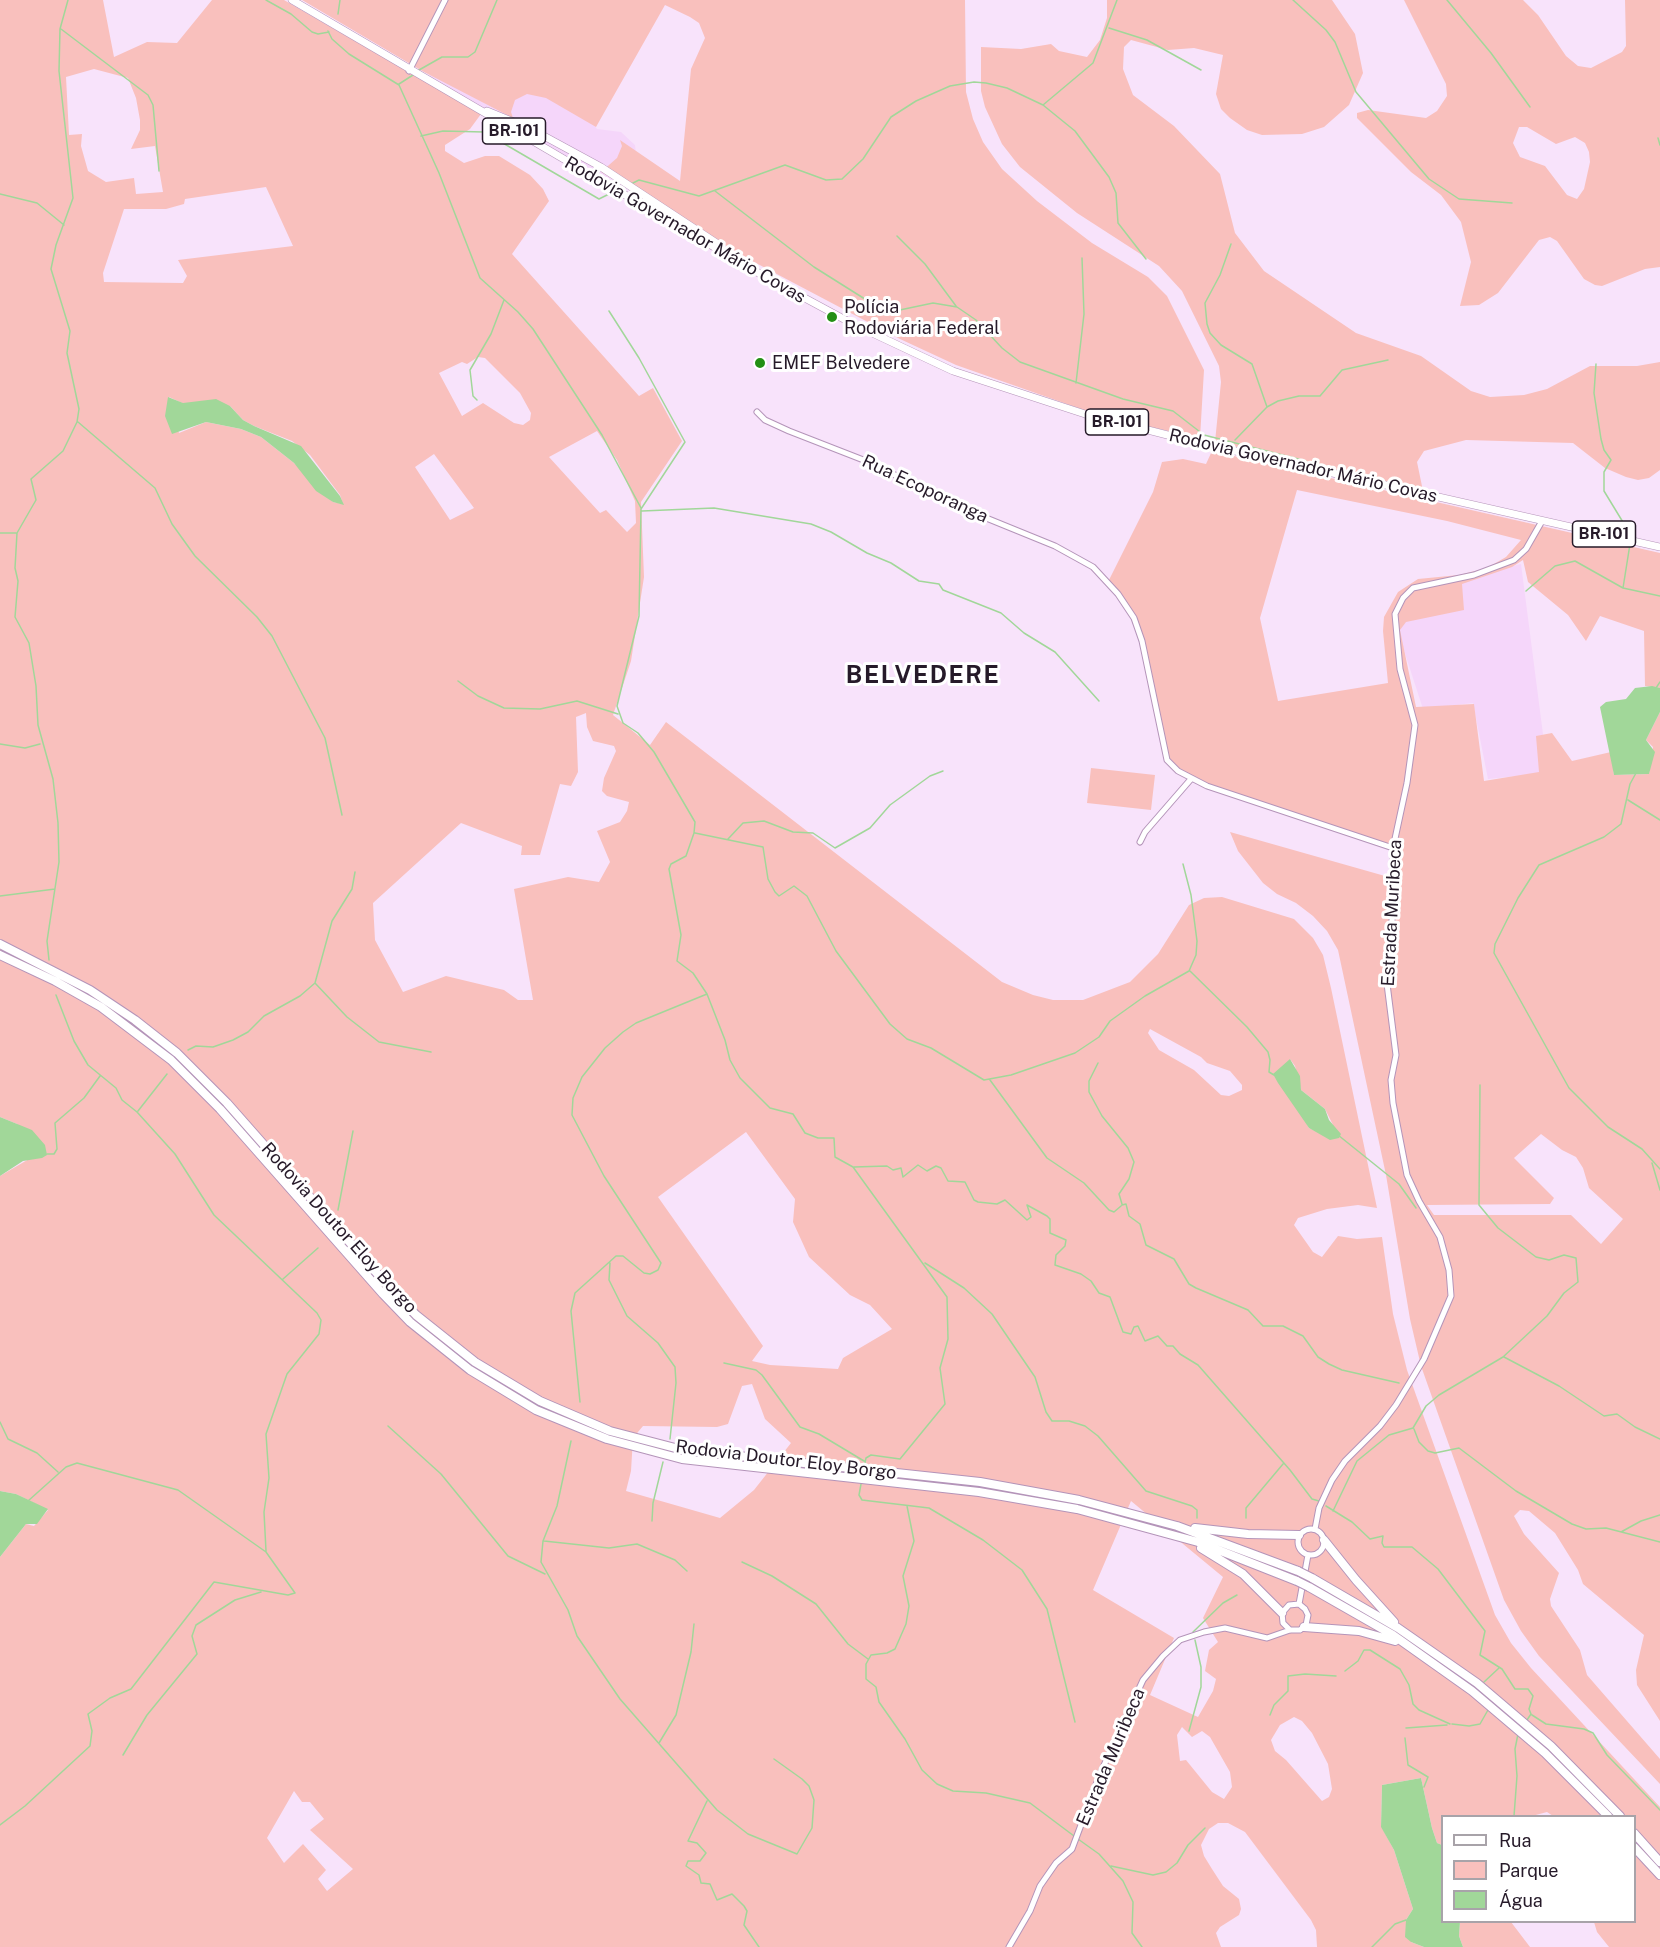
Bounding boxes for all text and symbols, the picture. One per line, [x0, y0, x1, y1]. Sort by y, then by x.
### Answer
road number: BR-101 [482, 118, 546, 144]
street label: Rodovia Governador Mário Covas [561, 152, 809, 308]
place label: Polícia Rodoviária Federal [844, 296, 1000, 338]
marker: Polícia Rodoviária Federal [825, 310, 839, 324]
place label: EMEF Belvedere [772, 352, 910, 374]
marker: EMEF Belvedere [753, 356, 767, 370]
road number: BR-101 [1086, 409, 1148, 435]
street label: Rodovia Governador Mário Covas [1167, 425, 1439, 507]
street label: Rua Ecoporanga [859, 450, 991, 528]
road number: BR-101 [1572, 521, 1636, 547]
district label: BELVEDERE [846, 662, 1000, 690]
street label: Estrada Muribeca [1377, 839, 1407, 987]
street label: Rodovia Doutor Eloy Borgo [257, 1138, 421, 1318]
street label: Rodovia Doutor Eloy Borgo [674, 1436, 898, 1484]
street label: Estrada Muribeca [1072, 1685, 1150, 1829]
legend [1441, 1815, 1636, 1923]
text: Rua [1499, 1830, 1531, 1851]
text: Parque [1499, 1860, 1559, 1881]
text: Água [1499, 1890, 1543, 1911]

